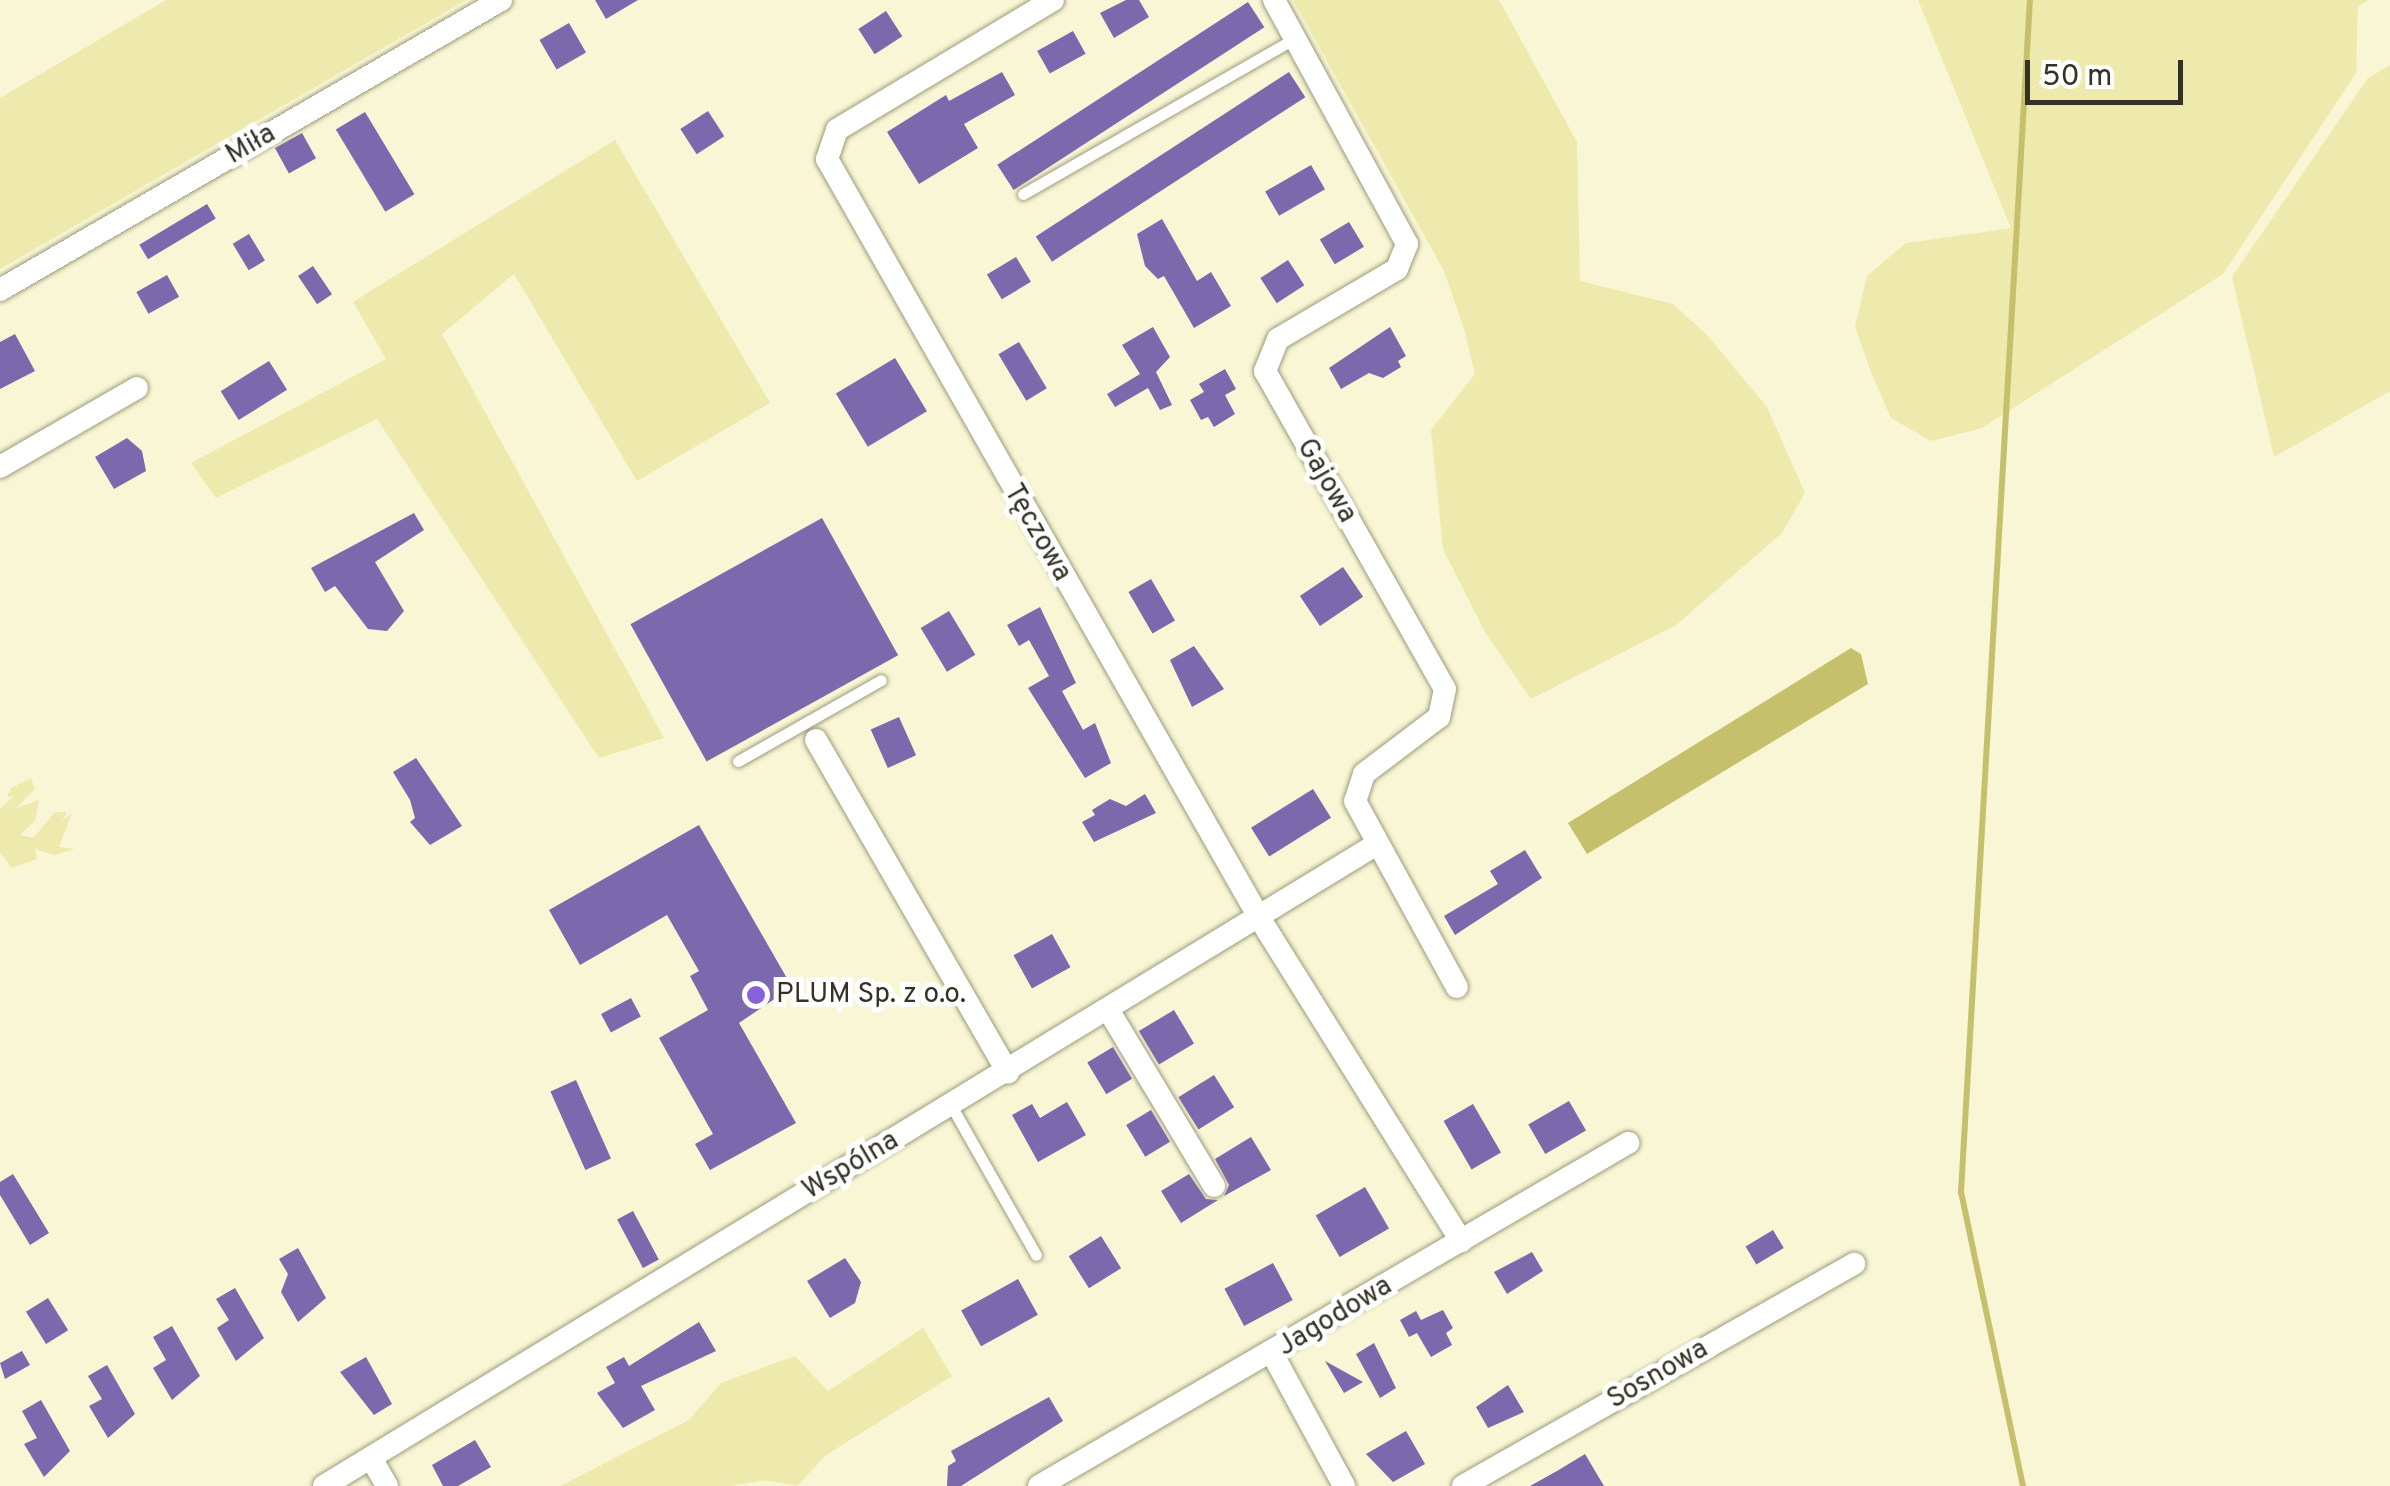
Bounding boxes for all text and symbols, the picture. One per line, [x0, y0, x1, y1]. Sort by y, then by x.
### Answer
scale bar [2030, 40, 2188, 102]
text: 50 m [2042, 59, 2112, 96]
street label: Miła [220, 118, 282, 172]
street label: Gajowa [1289, 433, 1363, 529]
street label: Tęczowa [996, 478, 1078, 588]
place label: PLUM Sp. z o.o. [776, 978, 966, 1012]
marker: PLUM Sp. z o.o. [745, 984, 767, 1006]
street label: Wspólna [797, 1124, 905, 1208]
street label: Jagodowa [1272, 1270, 1398, 1364]
street label: Sosnowa [1602, 1333, 1714, 1417]

